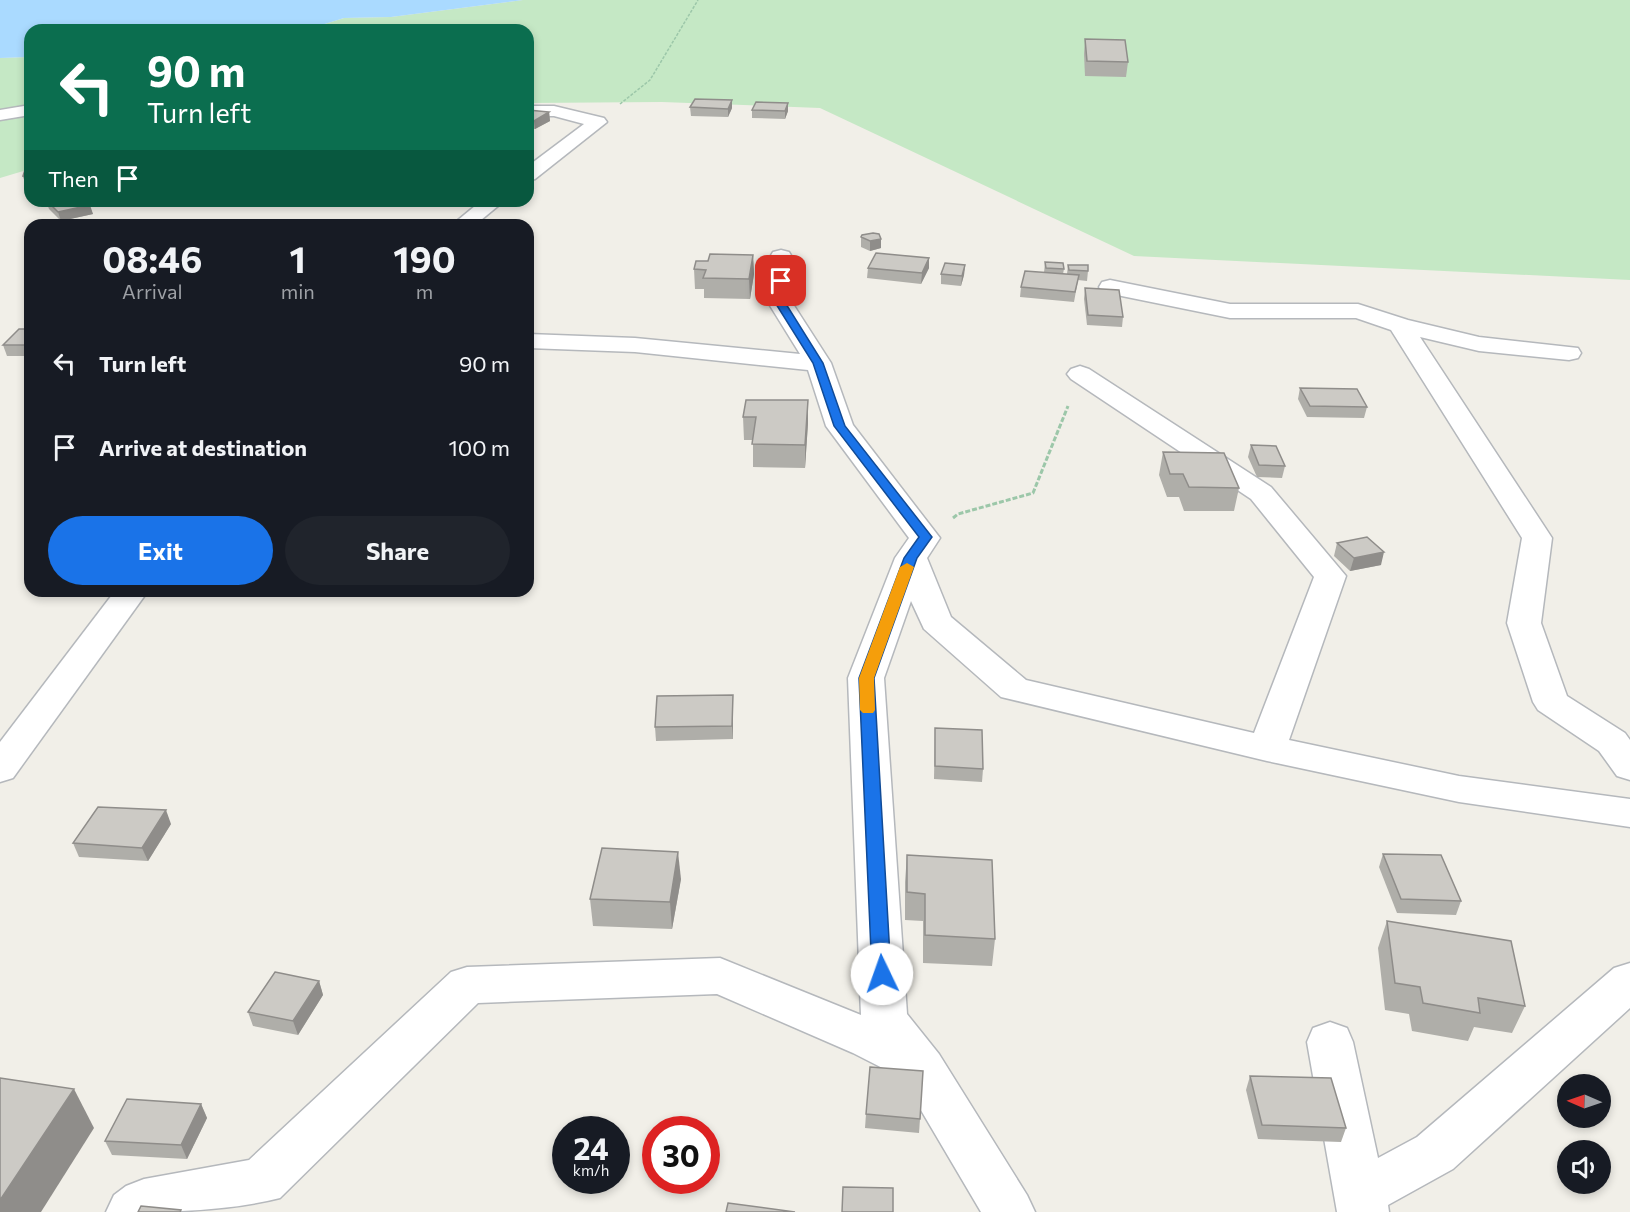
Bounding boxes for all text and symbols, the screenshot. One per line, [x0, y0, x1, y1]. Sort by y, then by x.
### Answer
text: 90 m [147, 44, 246, 96]
icon: left [48, 48, 126, 126]
text: Turn left [147, 96, 251, 129]
icon: arrive [111, 162, 144, 195]
text: Then [48, 165, 99, 192]
text: 08:46 [102, 236, 202, 280]
text: 1 [290, 236, 306, 280]
text: 190 [393, 236, 456, 280]
pin [755, 255, 806, 306]
icon: arrive [764, 264, 797, 297]
text: Arrival [122, 279, 183, 303]
text: min [281, 279, 315, 303]
text: m [416, 279, 433, 303]
icon: left [48, 347, 81, 380]
text: Turn left [99, 350, 186, 377]
text: 90 m [459, 350, 510, 377]
icon: arrive [48, 431, 81, 464]
text: Arrive at destination [99, 434, 307, 461]
text: 100 m [448, 434, 510, 461]
button: Exit [48, 516, 273, 585]
button: Share [285, 516, 510, 585]
position arrow [850, 942, 914, 1006]
north arrow [1557, 1074, 1611, 1128]
map controls [1557, 1074, 1611, 1194]
speed limit sign: 30 [642, 1116, 720, 1194]
text: 24 [573, 1129, 609, 1166]
button: sound [1557, 1140, 1611, 1194]
text: km/h [573, 1161, 609, 1179]

